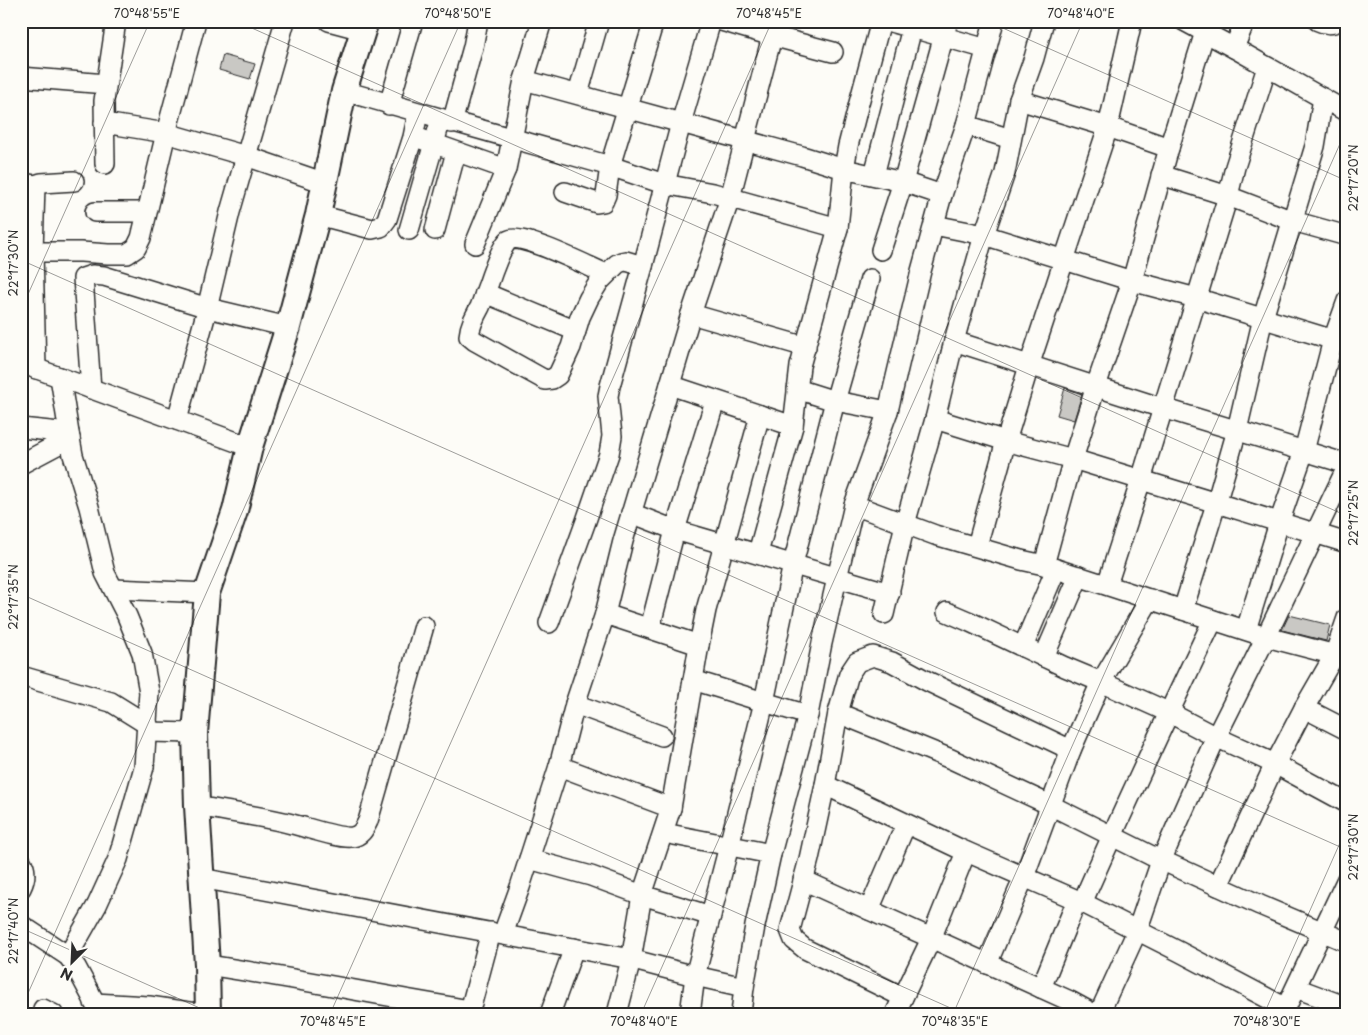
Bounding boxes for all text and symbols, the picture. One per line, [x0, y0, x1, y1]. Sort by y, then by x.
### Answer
text: 70°48'55"E [114, 4, 180, 22]
text: 70°48'50"E [424, 4, 492, 22]
text: 70°48'45"E [736, 4, 802, 22]
text: 70°48'40"E [1047, 4, 1115, 22]
text: 22°17'20"N [1344, 144, 1362, 212]
text: 22°17'30"N [4, 230, 22, 296]
text: 22°17'25"N [1344, 480, 1362, 546]
text: 22°17'35"N [4, 564, 22, 630]
text: 22°17'30"N [1344, 814, 1362, 880]
text: 22°17'40"N [4, 898, 22, 964]
north arrow [48, 938, 98, 988]
text: N [57, 962, 76, 986]
text: 70°48'45"E [300, 1012, 366, 1030]
text: 70°48'40"E [610, 1012, 678, 1030]
text: 70°48'35"E [922, 1012, 988, 1030]
text: 70°48'30"E [1233, 1012, 1301, 1030]

